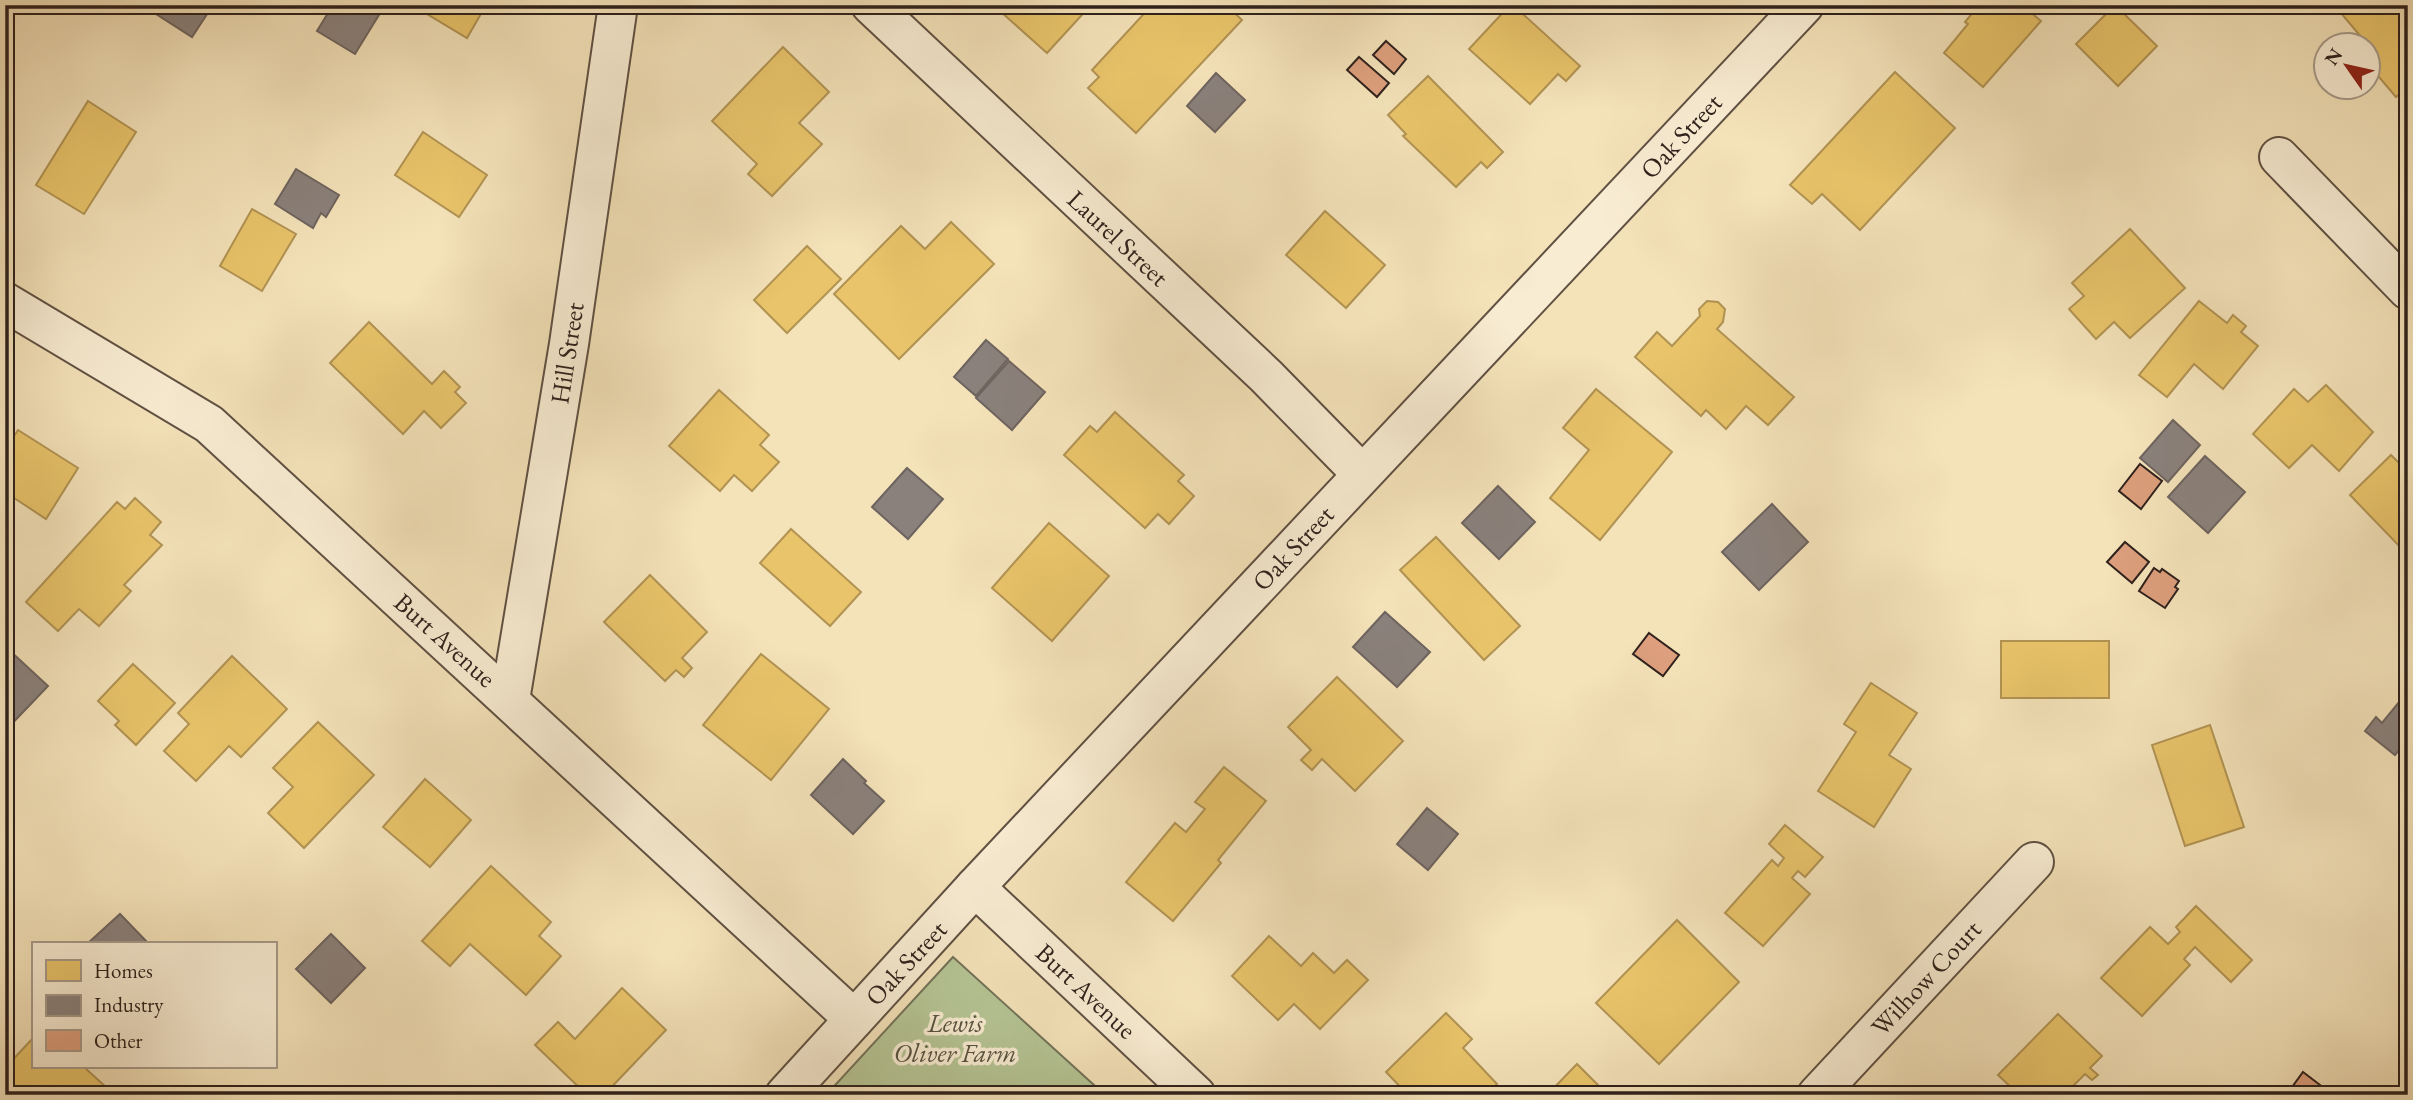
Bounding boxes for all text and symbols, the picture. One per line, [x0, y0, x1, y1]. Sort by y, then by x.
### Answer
north arrow [2312, 32, 2382, 102]
text: N [2319, 43, 2348, 70]
street label: Oak Street [1633, 86, 1729, 186]
street label: Laurel Street [1060, 182, 1176, 294]
street label: Hill Street [542, 300, 592, 406]
street label: Oak Street [1245, 498, 1341, 598]
street label: Burt Avenue [387, 585, 503, 695]
street label: Oak Street [858, 913, 954, 1013]
street label: Wilhow Court [1864, 913, 1988, 1043]
street label: Burt Avenue [1028, 936, 1144, 1046]
legend [32, 942, 276, 1068]
text: Homes [94, 957, 153, 984]
text: Industry [94, 991, 164, 1018]
park label: Lewis Oliver Farm [894, 1006, 1016, 1070]
text: Other [94, 1027, 143, 1054]

